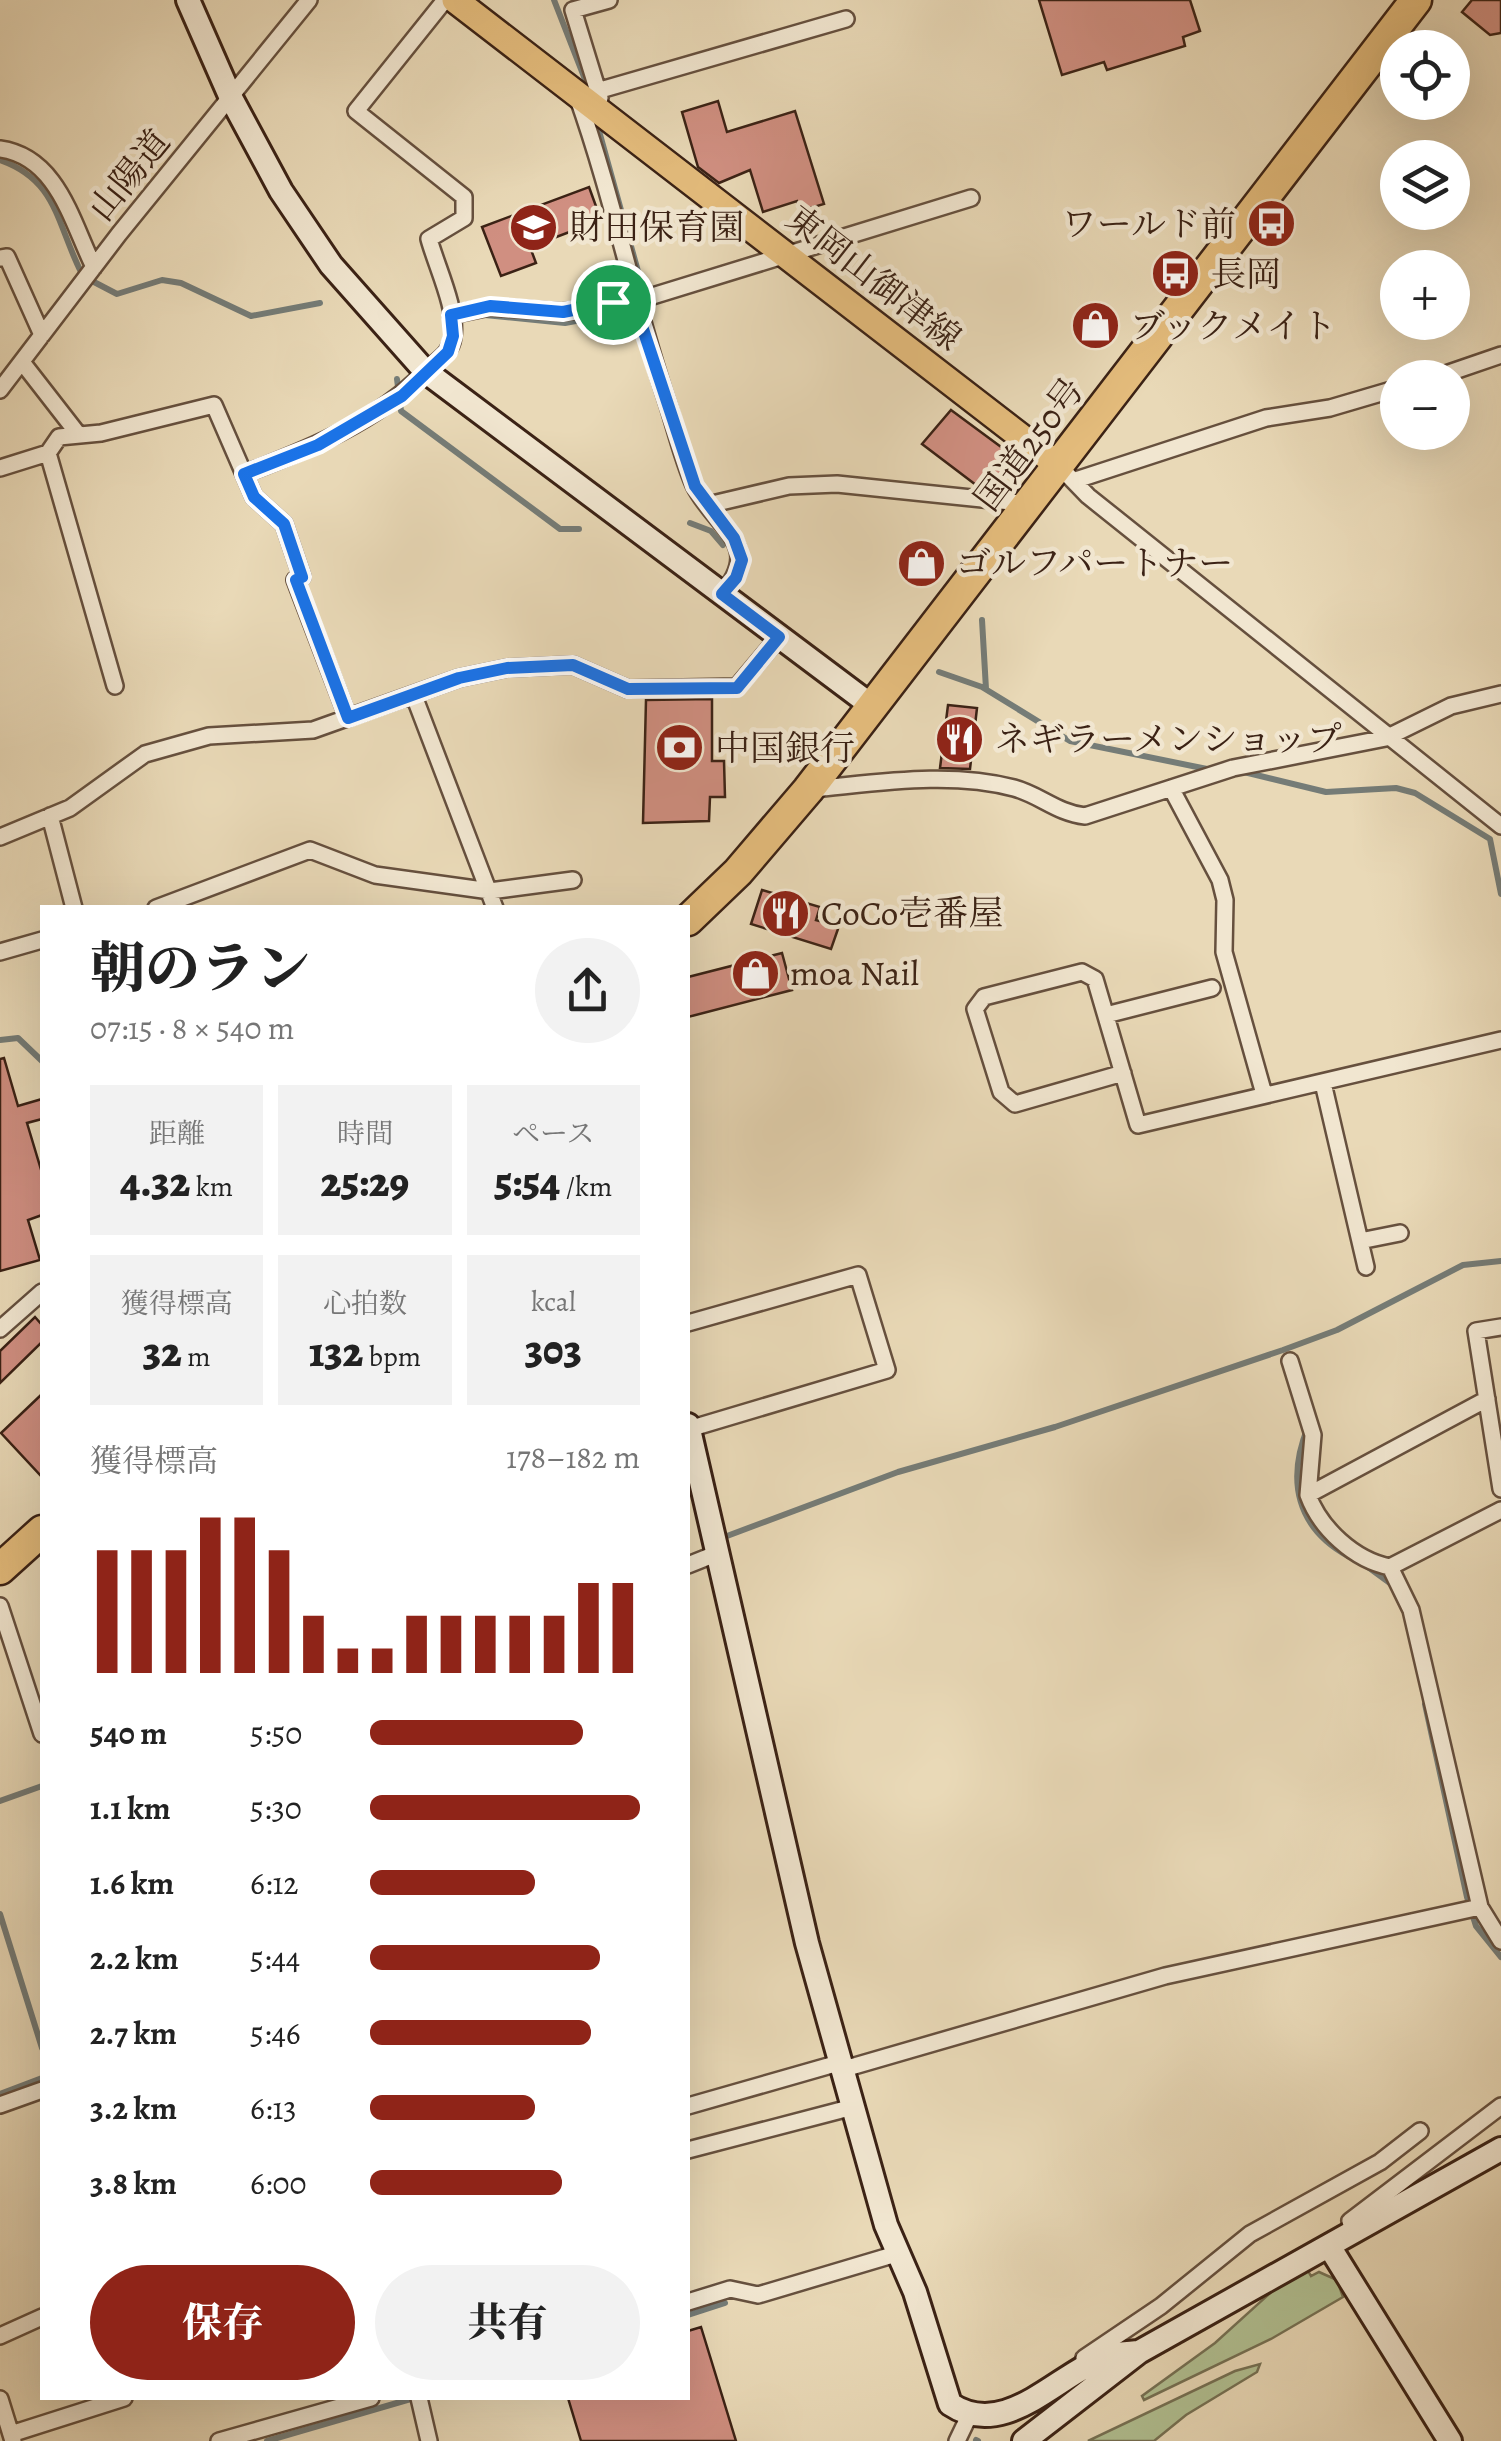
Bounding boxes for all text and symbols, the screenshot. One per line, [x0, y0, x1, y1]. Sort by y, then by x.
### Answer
map controls [1380, 30, 1470, 450]
button: locate [1380, 30, 1470, 120]
street label: 山陽道 [77, 119, 181, 231]
button: layers [1380, 140, 1470, 230]
street label: 東岡山御津線 [776, 194, 972, 362]
bus stop icon: ワールド前 [1245, 198, 1297, 250]
place label: ワールド前 [1062, 200, 1236, 248]
school or university icon: 財田保育園 [508, 201, 560, 253]
place label: 財田保育園 [569, 203, 744, 251]
bus stop icon: 長岡 [1150, 248, 1202, 300]
place label: 長岡 [1211, 250, 1281, 298]
button: + [1380, 250, 1470, 340]
pin [571, 260, 656, 345]
icon: arrive [586, 275, 641, 330]
shop icon: ブックメイト [1069, 300, 1121, 352]
place label: ブックメイト [1130, 302, 1337, 350]
button: − [1380, 360, 1470, 450]
street label: 国道250号 [963, 368, 1095, 520]
shop icon: ゴルフパートナー [895, 537, 947, 589]
place label: ゴルフパートナー [956, 539, 1233, 587]
restaurant icon: ネギラーメンショップ [934, 713, 986, 765]
place label: ネギラーメンショップ [995, 715, 1342, 763]
bank icon: 中国銀行 [654, 722, 706, 774]
place label: 中国銀行 [715, 724, 855, 772]
restaurant icon: CoCo壱番屋 [760, 887, 812, 939]
place label: CoCo壱番屋 [821, 889, 1003, 937]
text: 朝のラン [90, 931, 310, 1006]
button: share [535, 938, 640, 1043]
shop icon: moa Nail [729, 947, 781, 999]
place label: moa Nail [790, 949, 919, 997]
text: 07:15 · 8 × 540 m [90, 1006, 294, 1050]
text: 距離 [149, 1115, 205, 1153]
text: 時間 [337, 1115, 393, 1153]
text: ペース [512, 1115, 595, 1153]
text: 4.32 [120, 1153, 190, 1210]
text: 25:29 [321, 1153, 409, 1210]
text: 5:54 [494, 1153, 560, 1210]
text: km [190, 1168, 233, 1206]
text: /km [560, 1168, 612, 1206]
text: kcal [531, 1283, 576, 1321]
text: 獲得標高 [121, 1285, 233, 1323]
text: 心拍数 [323, 1285, 407, 1323]
text: 303 [525, 1321, 582, 1378]
text: 32 [143, 1323, 182, 1380]
text: 132 [309, 1323, 363, 1380]
text: m [182, 1338, 211, 1376]
text: bpm [363, 1338, 421, 1376]
text: 178–182 m [506, 1435, 640, 1479]
text: 獲得標高 [90, 1439, 218, 1483]
text: 540 m [90, 1711, 167, 1755]
text: 5:50 [250, 1711, 302, 1755]
text: 1.1 km [90, 1786, 171, 1830]
text: 5:30 [250, 1786, 302, 1830]
text: 1.6 km [90, 1861, 174, 1905]
text: 6:12 [250, 1861, 299, 1905]
text: 2.2 km [90, 1936, 179, 1980]
text: 5:44 [250, 1936, 300, 1980]
text: 2.7 km [90, 2011, 177, 2055]
text: 5:46 [250, 2011, 301, 2055]
text: 3.2 km [90, 2086, 177, 2130]
text: 6:13 [250, 2086, 297, 2130]
text: 3.8 km [90, 2161, 177, 2205]
text: 6:00 [250, 2161, 307, 2205]
button: 保存 [90, 2265, 355, 2380]
button: 共有 [375, 2265, 640, 2380]

